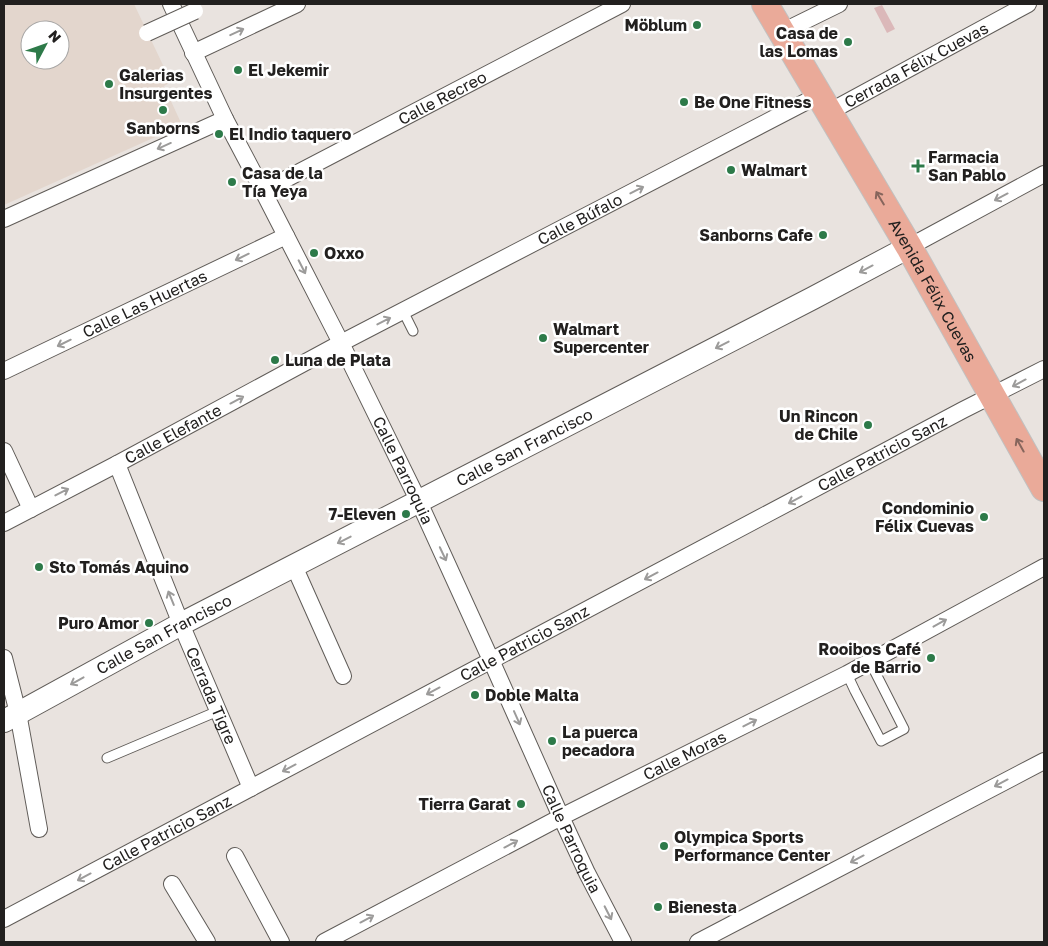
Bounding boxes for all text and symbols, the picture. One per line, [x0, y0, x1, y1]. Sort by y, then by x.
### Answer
place label: Möblum [624, 15, 687, 35]
street label: Cerrada Félix Cuevas [841, 18, 992, 112]
marker: Möblum [691, 19, 703, 31]
north arrow [20, 20, 70, 70]
place label: Casa de las Lomas [759, 23, 838, 61]
text: N [45, 27, 65, 46]
one-way arrow [230, 27, 245, 37]
marker: Casa de las Lomas [842, 36, 854, 48]
place label: El Jekemir [248, 60, 329, 80]
marker: El Jekemir [232, 64, 244, 76]
place label: Galerias Insurgentes [119, 65, 212, 103]
street label: Calle Recreo [394, 66, 490, 129]
marker: Galerias Insurgentes [103, 78, 115, 90]
place label: Be One Fitness [694, 92, 812, 112]
marker: Be One Fitness [678, 96, 690, 108]
marker: Sanborns [157, 104, 169, 116]
place label: Sanborns [126, 118, 200, 138]
place label: El Indio taquero [229, 124, 352, 144]
marker: El Indio taquero [213, 128, 225, 140]
one-way arrow [157, 142, 172, 152]
place label: Farmacia San Pablo [928, 147, 1007, 185]
place label: Walmart [741, 160, 807, 180]
marker: Farmacia San Pablo [912, 160, 924, 172]
place label: Casa de la Tía Yeya [242, 163, 323, 201]
marker: Walmart [725, 164, 737, 176]
marker: Casa de la Tía Yeya [226, 176, 238, 188]
one-way arrow [630, 185, 645, 195]
street label: Calle Búfalo [534, 189, 626, 249]
one-way arrow [874, 191, 884, 205]
one-way arrow [994, 193, 1009, 202]
street label: Avenida Félix Cuevas [885, 215, 981, 365]
place label: Sanborns Cafe [699, 225, 813, 245]
marker: Sanborns Cafe [817, 229, 829, 241]
place label: Oxxo [324, 243, 365, 263]
marker: Oxxo [308, 247, 320, 259]
one-way arrow [235, 253, 250, 262]
one-way arrow [297, 259, 307, 274]
street label: Calle Las Huertas [79, 265, 210, 342]
one-way arrow [859, 265, 874, 275]
one-way arrow [377, 316, 392, 326]
place label: Walmart Supercenter [553, 319, 649, 357]
marker: Walmart Supercenter [537, 332, 549, 344]
one-way arrow [57, 338, 72, 348]
one-way arrow [715, 341, 730, 350]
place label: Luna de Plata [285, 350, 391, 370]
marker: Luna de Plata [269, 354, 281, 366]
one-way arrow [1011, 378, 1026, 388]
one-way arrow [229, 395, 244, 404]
street label: Calle Elefante [121, 400, 225, 468]
street label: Calle San Francisco [453, 404, 596, 490]
place label: Un Rincon de Chile [779, 406, 858, 444]
street label: Calle Patricio Sanz [814, 411, 950, 495]
street label: Calle Parroquia [369, 413, 438, 527]
marker: Un Rincon de Chile [862, 419, 874, 431]
one-way arrow [1015, 439, 1025, 453]
one-way arrow [55, 487, 70, 497]
one-way arrow [787, 495, 802, 505]
place label: Condominio Félix Cuevas [875, 498, 974, 536]
place label: 7-Eleven [328, 504, 396, 524]
marker: 7-Eleven [400, 508, 412, 520]
marker: Condominio Félix Cuevas [978, 511, 990, 523]
one-way arrow [337, 536, 352, 545]
one-way arrow [438, 546, 448, 561]
place label: Sto Tomás Aquino [49, 557, 189, 577]
marker: Sto Tomás Aquino [33, 561, 45, 573]
one-way arrow [644, 572, 659, 581]
street label: Calle San Francisco [93, 590, 235, 679]
one-way arrow [166, 591, 175, 606]
street label: Calle Patricio Sanz [456, 600, 592, 685]
place label: Puro Amor [58, 613, 139, 633]
marker: Puro Amor [143, 617, 155, 629]
one-way arrow [933, 618, 947, 628]
place label: Rooibos Café de Barrio [818, 639, 921, 677]
street label: Cerrada Tigre [182, 644, 241, 747]
marker: Rooibos Café de Barrio [925, 652, 937, 664]
one-way arrow [70, 677, 84, 687]
place label: Doble Malta [485, 685, 579, 705]
one-way arrow [426, 687, 441, 697]
marker: Doble Malta [469, 689, 481, 701]
one-way arrow [512, 710, 522, 725]
one-way arrow [742, 718, 757, 728]
place label: La puerca pecadora [562, 722, 638, 760]
street label: Calle Moras [640, 726, 729, 784]
marker: La puerca pecadora [546, 735, 558, 747]
one-way arrow [282, 763, 297, 773]
one-way arrow [994, 779, 1009, 788]
street label: Calle Parroquia [538, 781, 606, 896]
street label: Calle Patricio Sanz [98, 790, 235, 875]
place label: Tierra Garat [419, 794, 511, 814]
marker: Tierra Garat [515, 798, 527, 810]
place label: Olympica Sports Performance Center [674, 827, 830, 865]
one-way arrow [503, 839, 518, 848]
marker: Olympica Sports Performance Center [658, 840, 670, 852]
one-way arrow [850, 855, 865, 864]
one-way arrow [77, 872, 92, 882]
place label: Bienesta [668, 897, 737, 917]
marker: Bienesta [652, 901, 664, 913]
one-way arrow [603, 905, 613, 920]
one-way arrow [360, 914, 374, 924]

